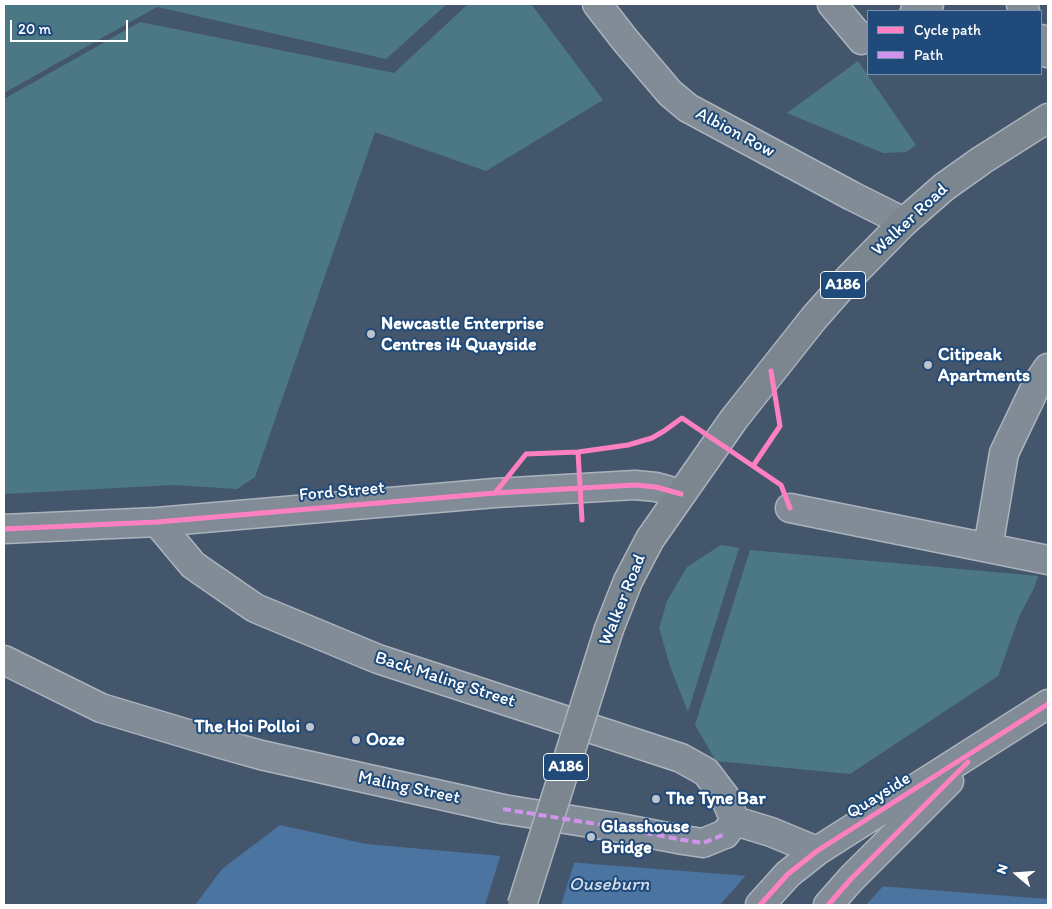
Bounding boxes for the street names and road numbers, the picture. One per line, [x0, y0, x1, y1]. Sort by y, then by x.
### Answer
street label: Albion Row [692, 103, 778, 163]
street label: Walker Road [867, 179, 953, 261]
road number: A186 [820, 272, 866, 298]
street label: Ford Street [298, 477, 386, 507]
street label: Walker Road [595, 551, 651, 649]
street label: Back Maling Street [372, 647, 518, 713]
road number: A186 [544, 754, 588, 780]
street label: Maling Street [356, 767, 462, 809]
street label: Quayside [843, 768, 915, 824]

